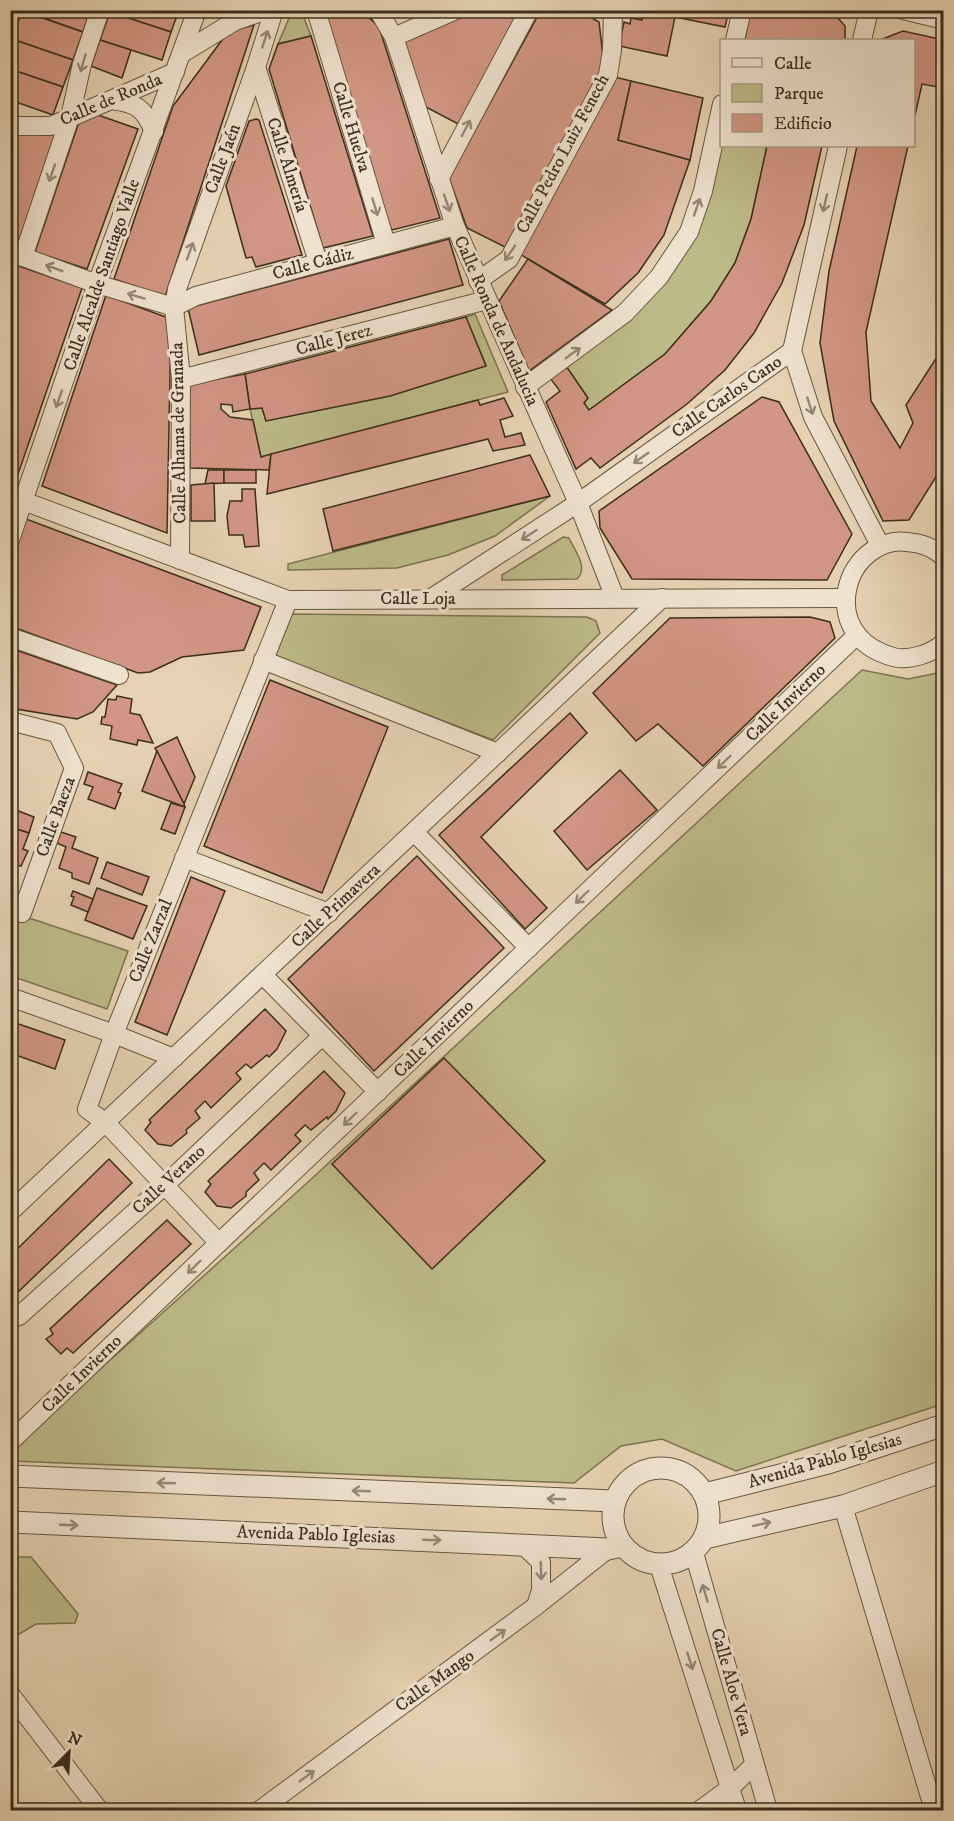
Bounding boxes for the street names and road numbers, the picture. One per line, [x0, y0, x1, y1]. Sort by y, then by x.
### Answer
street label: Calle de Ronda [57, 69, 166, 131]
street label: Calle Pedro Luiz Fenech [512, 70, 615, 238]
street label: Calle Huelva [327, 79, 375, 175]
street label: Calle Almería [261, 115, 313, 216]
street label: Calle Jaén [200, 120, 246, 197]
street label: Calle Alcalde Santiago Valle [59, 176, 145, 374]
street label: Calle Ronda de Andalucia [449, 232, 544, 410]
street label: Calle Cádiz [270, 243, 356, 285]
street label: Calle Jerez [294, 319, 375, 361]
street label: Calle Alhama de Granada [166, 342, 192, 524]
street label: Calle Carlos Cano [668, 351, 787, 443]
street label: Calle Loja [380, 588, 456, 610]
street label: Calle Invierno [741, 659, 831, 747]
street label: Calle Baeza [31, 774, 81, 860]
street label: Calle Primavera [287, 859, 386, 953]
street label: Calle Zarzal [124, 895, 178, 986]
street label: Calle Invierno [389, 995, 479, 1083]
street label: Calle Verano [128, 1140, 210, 1219]
street label: Calle Invierno [37, 1330, 127, 1418]
street label: Avenida Pablo Iglesias [746, 1429, 904, 1493]
street label: Avenida Pablo Iglesias [236, 1521, 396, 1549]
street label: Calle Aloe Vera [705, 1626, 757, 1739]
street label: Calle Mango [391, 1645, 479, 1717]

